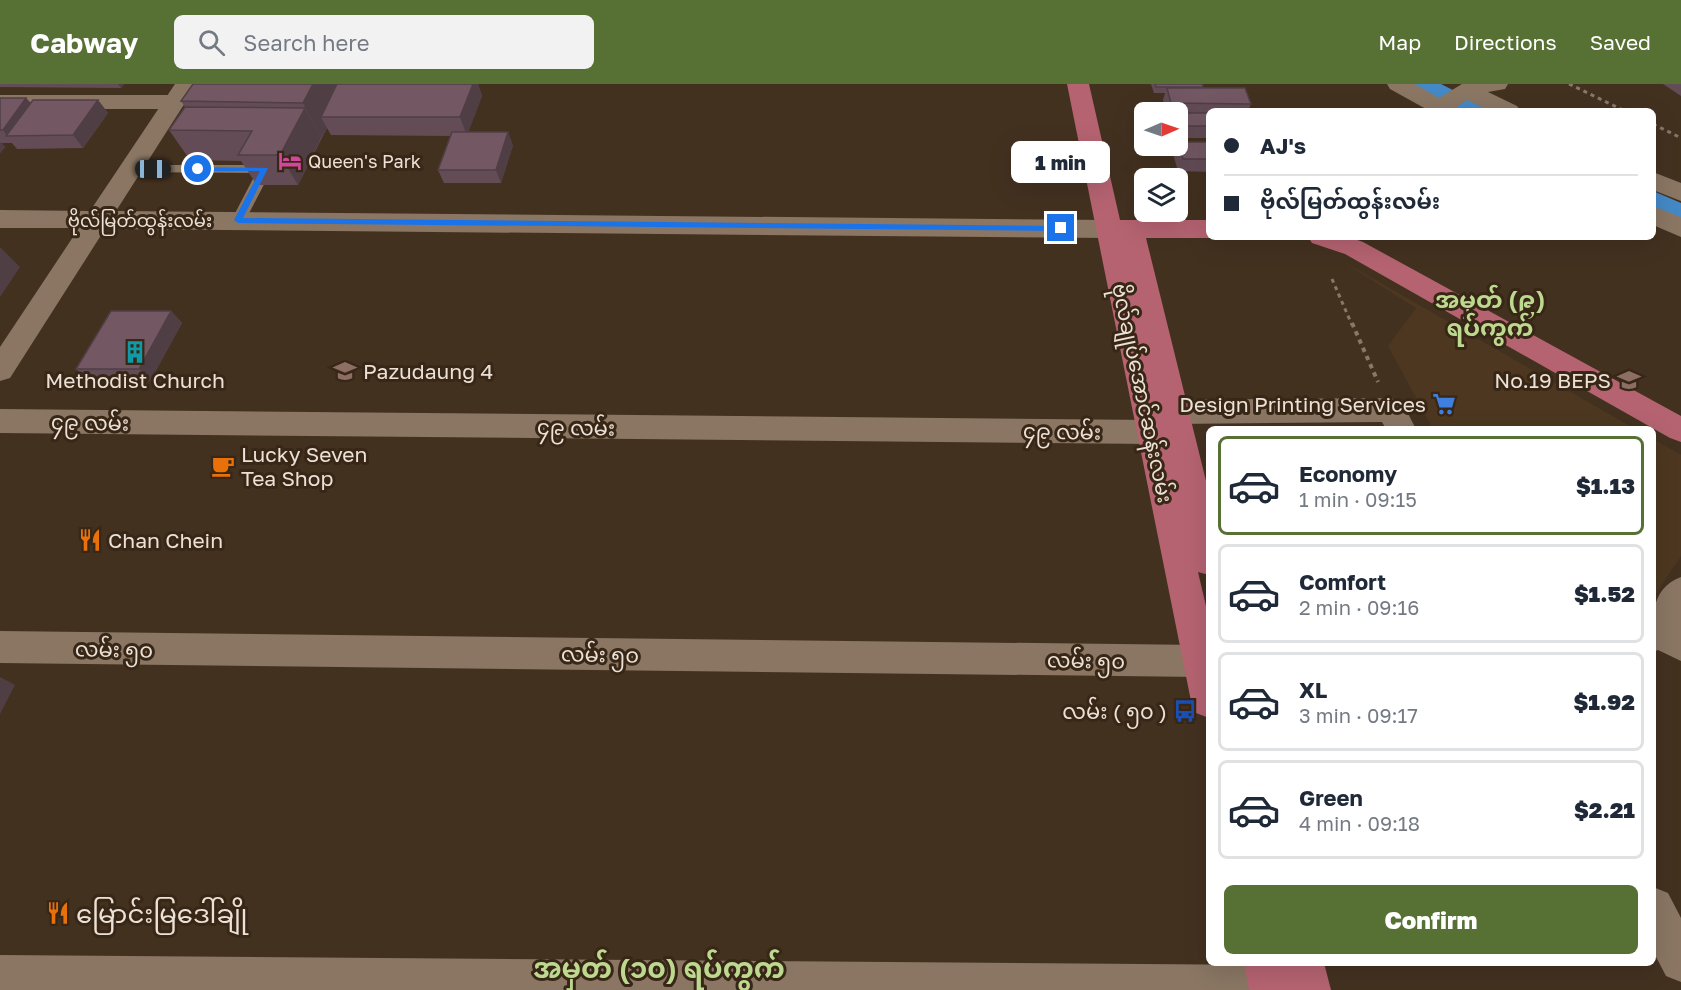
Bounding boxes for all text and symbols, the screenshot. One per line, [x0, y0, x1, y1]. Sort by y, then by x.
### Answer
search box [174, 15, 594, 69]
text: Cabway [30, 26, 138, 59]
icon: search [195, 26, 228, 59]
text: Search here [243, 29, 369, 56]
text: Map [1378, 29, 1421, 55]
text: Directions [1454, 29, 1557, 55]
text: Saved [1590, 29, 1651, 55]
north arrow [1134, 102, 1188, 156]
map controls [1134, 102, 1188, 222]
text: AJ's [1260, 132, 1306, 159]
callout: 1 min [1012, 141, 1110, 183]
hotel icon: Queen's Park [277, 148, 303, 174]
place label: Queen's Park [308, 150, 421, 172]
text: 1 min [1035, 150, 1086, 174]
route start [184, 155, 211, 182]
car [135, 160, 171, 178]
button: layers [1134, 168, 1188, 222]
text: ဗိုလ်မြတ်ထွန်းလမ်း [1260, 187, 1440, 214]
street label: ဗိုလ်မြတ်ထွန်းလမ်း [68, 207, 212, 236]
route end [1047, 214, 1074, 241]
street label: ဗိုလ်ချုပ်အောင်ဆန်းလမ်း [1101, 280, 1181, 506]
district label: အမှတ် (၉) ရပ်ကွက် [1435, 284, 1545, 347]
building icon: Methodist Church [122, 339, 148, 365]
school or university icon: Pazudaung 4 [332, 358, 358, 384]
place label: Pazudaung 4 [363, 358, 493, 384]
place label: Methodist Church [45, 367, 225, 393]
place label: No.19 BEPS [1494, 367, 1611, 393]
school or university icon: No.19 BEPS [1616, 367, 1642, 393]
place label: Design Printing Services [1179, 391, 1426, 417]
supermarket icon: Design Printing Services [1431, 391, 1457, 417]
street label: ၄၉ လမ်း [50, 406, 129, 441]
street label: ၄၉ လမ်း [536, 411, 615, 446]
street label: ၄၉ လမ်း [1022, 415, 1101, 450]
place label: Lucky Seven Tea Shop [241, 441, 367, 491]
cafe icon: Lucky Seven Tea Shop [210, 453, 236, 479]
icon: car [1227, 459, 1281, 513]
text: Economy [1299, 460, 1397, 487]
text: $1.13 [1576, 472, 1635, 499]
text: 1 min · 09:15 [1299, 487, 1417, 511]
restaurant icon: Chan Chein [77, 527, 103, 553]
place label: Chan Chein [108, 527, 223, 553]
icon: car [1227, 567, 1281, 621]
text: Comfort [1299, 568, 1386, 595]
text: $1.52 [1574, 580, 1635, 607]
text: 2 min · 09:16 [1299, 595, 1419, 619]
street label: လမ်း ၅၀ [75, 633, 153, 668]
street label: လမ်း ၅၀ [561, 638, 639, 673]
street label: လမ်း ၅၀ [1047, 644, 1125, 679]
icon: car [1227, 675, 1281, 729]
text: XL [1299, 676, 1327, 703]
text: $1.92 [1573, 688, 1635, 715]
place label: လမ်း ( ၅၀ ) [1062, 696, 1167, 729]
bus stop icon: လမ်း ( ၅၀ ) [1172, 698, 1198, 724]
text: 3 min · 09:17 [1299, 703, 1418, 727]
icon: car [1227, 783, 1281, 837]
text: Green [1299, 784, 1363, 811]
text: $2.21 [1574, 796, 1635, 823]
text: 4 min · 09:18 [1299, 811, 1420, 835]
button: Confirm [1224, 885, 1638, 954]
place label: မြောင်းမြဒေါ်ချို [76, 897, 249, 935]
restaurant icon: မြောင်းမြဒေါ်ချို [45, 900, 71, 926]
district label: အမှတ် (၁၀) ရပ်ကွက် [533, 949, 785, 990]

